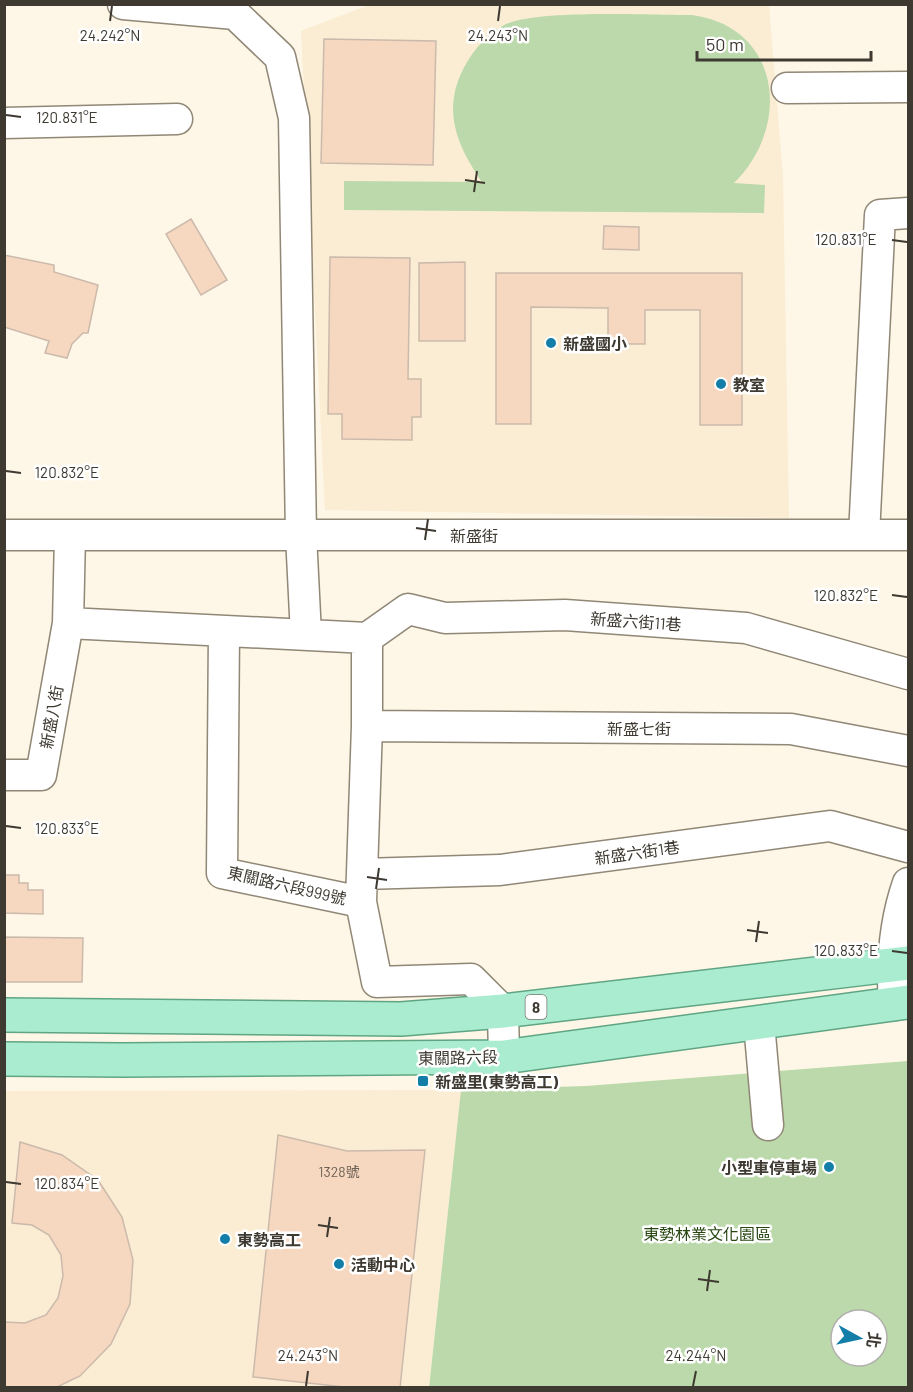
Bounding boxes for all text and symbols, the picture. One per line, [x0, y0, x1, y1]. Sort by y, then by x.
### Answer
scale bar [697, 24, 871, 62]
text: 24.242°N [80, 26, 140, 44]
text: 24.243°N [468, 26, 528, 44]
text: 50 m [706, 33, 744, 55]
text: 120.831°E [36, 108, 98, 126]
text: 120.831°E [815, 230, 877, 248]
place label: 新盛國小 [563, 334, 627, 353]
marker: 新盛國小 [544, 336, 558, 350]
place label: 教室 [733, 375, 765, 394]
marker: 教室 [714, 377, 728, 391]
text: 120.832°E [35, 463, 99, 481]
street label: 新盛街 [450, 526, 498, 545]
text: 120.832°E [814, 586, 878, 604]
street label: 新盛六街11巷 [590, 608, 682, 634]
street label: 新盛八街 [36, 684, 66, 750]
street label: 新盛七街 [607, 719, 671, 738]
text: 120.833°E [35, 819, 99, 837]
street label: 新盛六街1巷 [593, 837, 681, 867]
street label: 東關路六段999號 [226, 862, 348, 908]
text: 120.833°E [814, 941, 878, 959]
road number: 8 [526, 995, 546, 1019]
street label: 東關路六段 [418, 1047, 498, 1067]
place label: 新盛里(東勢高工) [435, 1072, 559, 1091]
marker: 新盛里(東勢高工) [416, 1074, 430, 1088]
place label: 小型車停車場 [721, 1158, 817, 1177]
marker: 小型車停車場 [822, 1160, 836, 1174]
house number: 1328號 [319, 1163, 359, 1180]
text: 120.834°E [35, 1174, 99, 1192]
park label: 東勢林業文化園區 [643, 1224, 771, 1243]
place label: 東勢高工 [237, 1230, 301, 1249]
marker: 東勢高工 [218, 1232, 232, 1246]
place label: 活動中心 [351, 1255, 415, 1274]
marker: 活動中心 [332, 1257, 346, 1271]
north arrow [829, 1308, 889, 1368]
text: 北 [864, 1331, 885, 1349]
text: 24.243°N [278, 1346, 338, 1364]
text: 24.244°N [666, 1346, 726, 1364]

